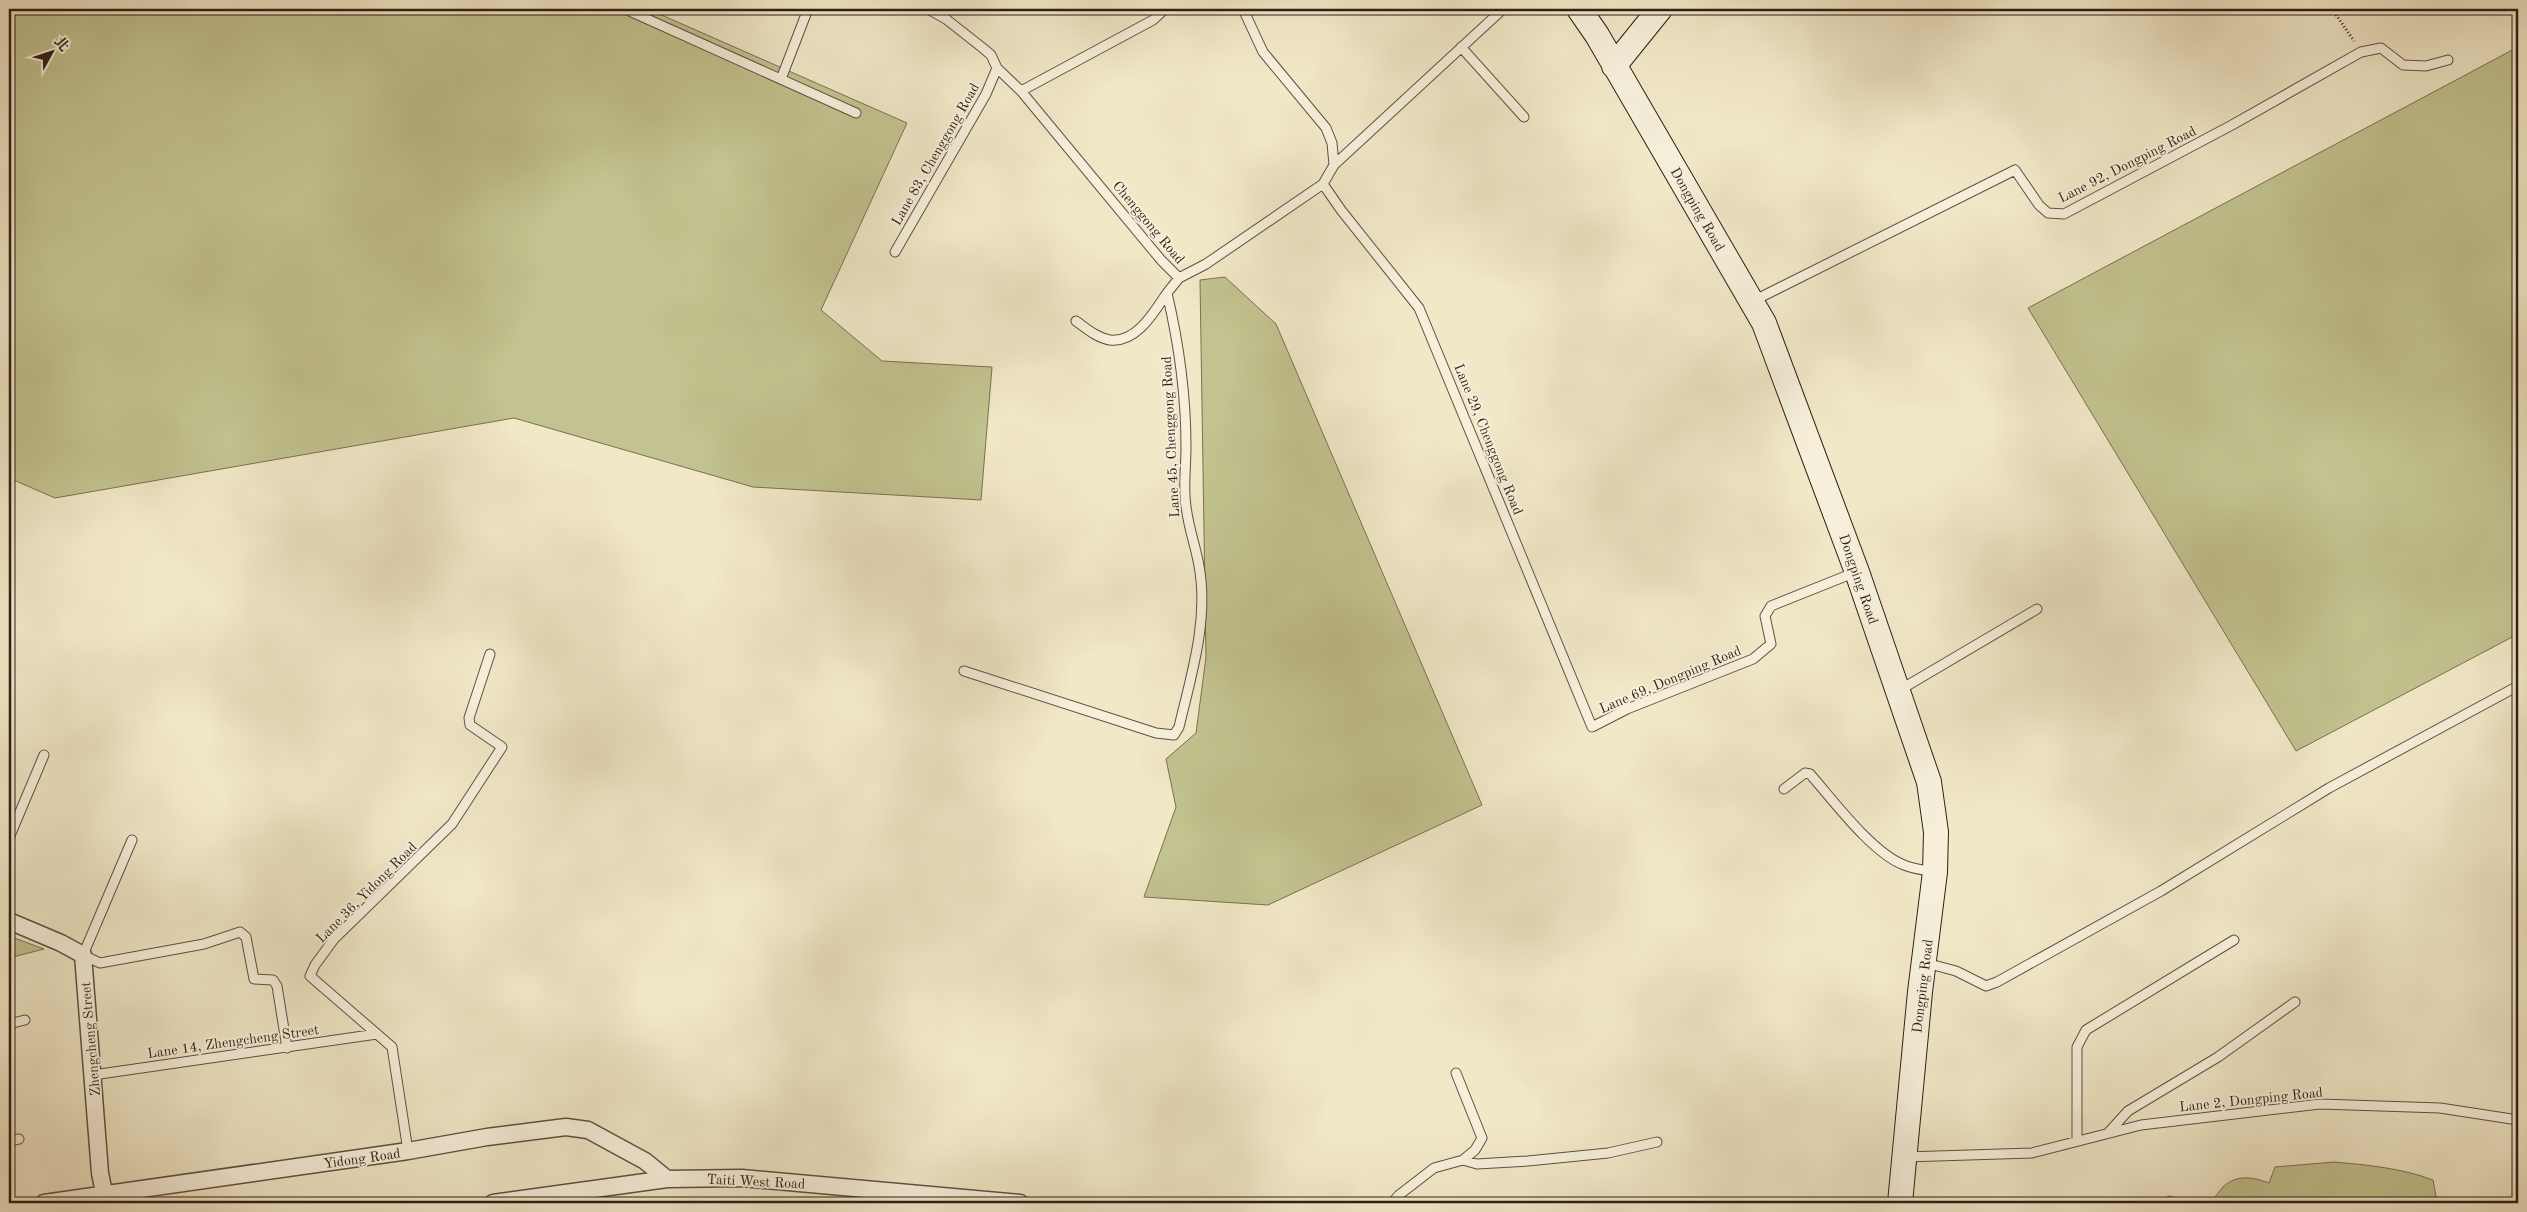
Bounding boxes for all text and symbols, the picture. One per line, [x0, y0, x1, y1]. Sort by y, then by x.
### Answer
north arrow [28, 28, 78, 78]
text: 北 [51, 34, 72, 54]
street label: Lane 83, Chenggong Road [889, 81, 982, 228]
street label: Lane 92, Dongping Road [2056, 124, 2199, 206]
street label: Dongping Road [1668, 165, 1727, 254]
street label: Chenggong Road [1110, 179, 1187, 267]
street label: Lane 45, Chenggong Road [1160, 356, 1182, 518]
street label: Lane 29, Chenggong Road [1451, 362, 1525, 517]
street label: Dongping Road [1836, 532, 1880, 626]
street label: Lane 69, Dongping Road [1597, 644, 1743, 716]
street label: Lane 36, Yidong Road [314, 840, 420, 946]
street label: Dongping Road [1910, 938, 1936, 1034]
street label: Zhengcheng Street [79, 981, 103, 1097]
street label: Lane 14, Zhengcheng Street [147, 1023, 320, 1061]
street label: Lane 2, Dongping Road [2179, 1085, 2324, 1115]
street label: Yidong Road [323, 1147, 402, 1171]
street label: Taiti West Road [706, 1172, 806, 1192]

